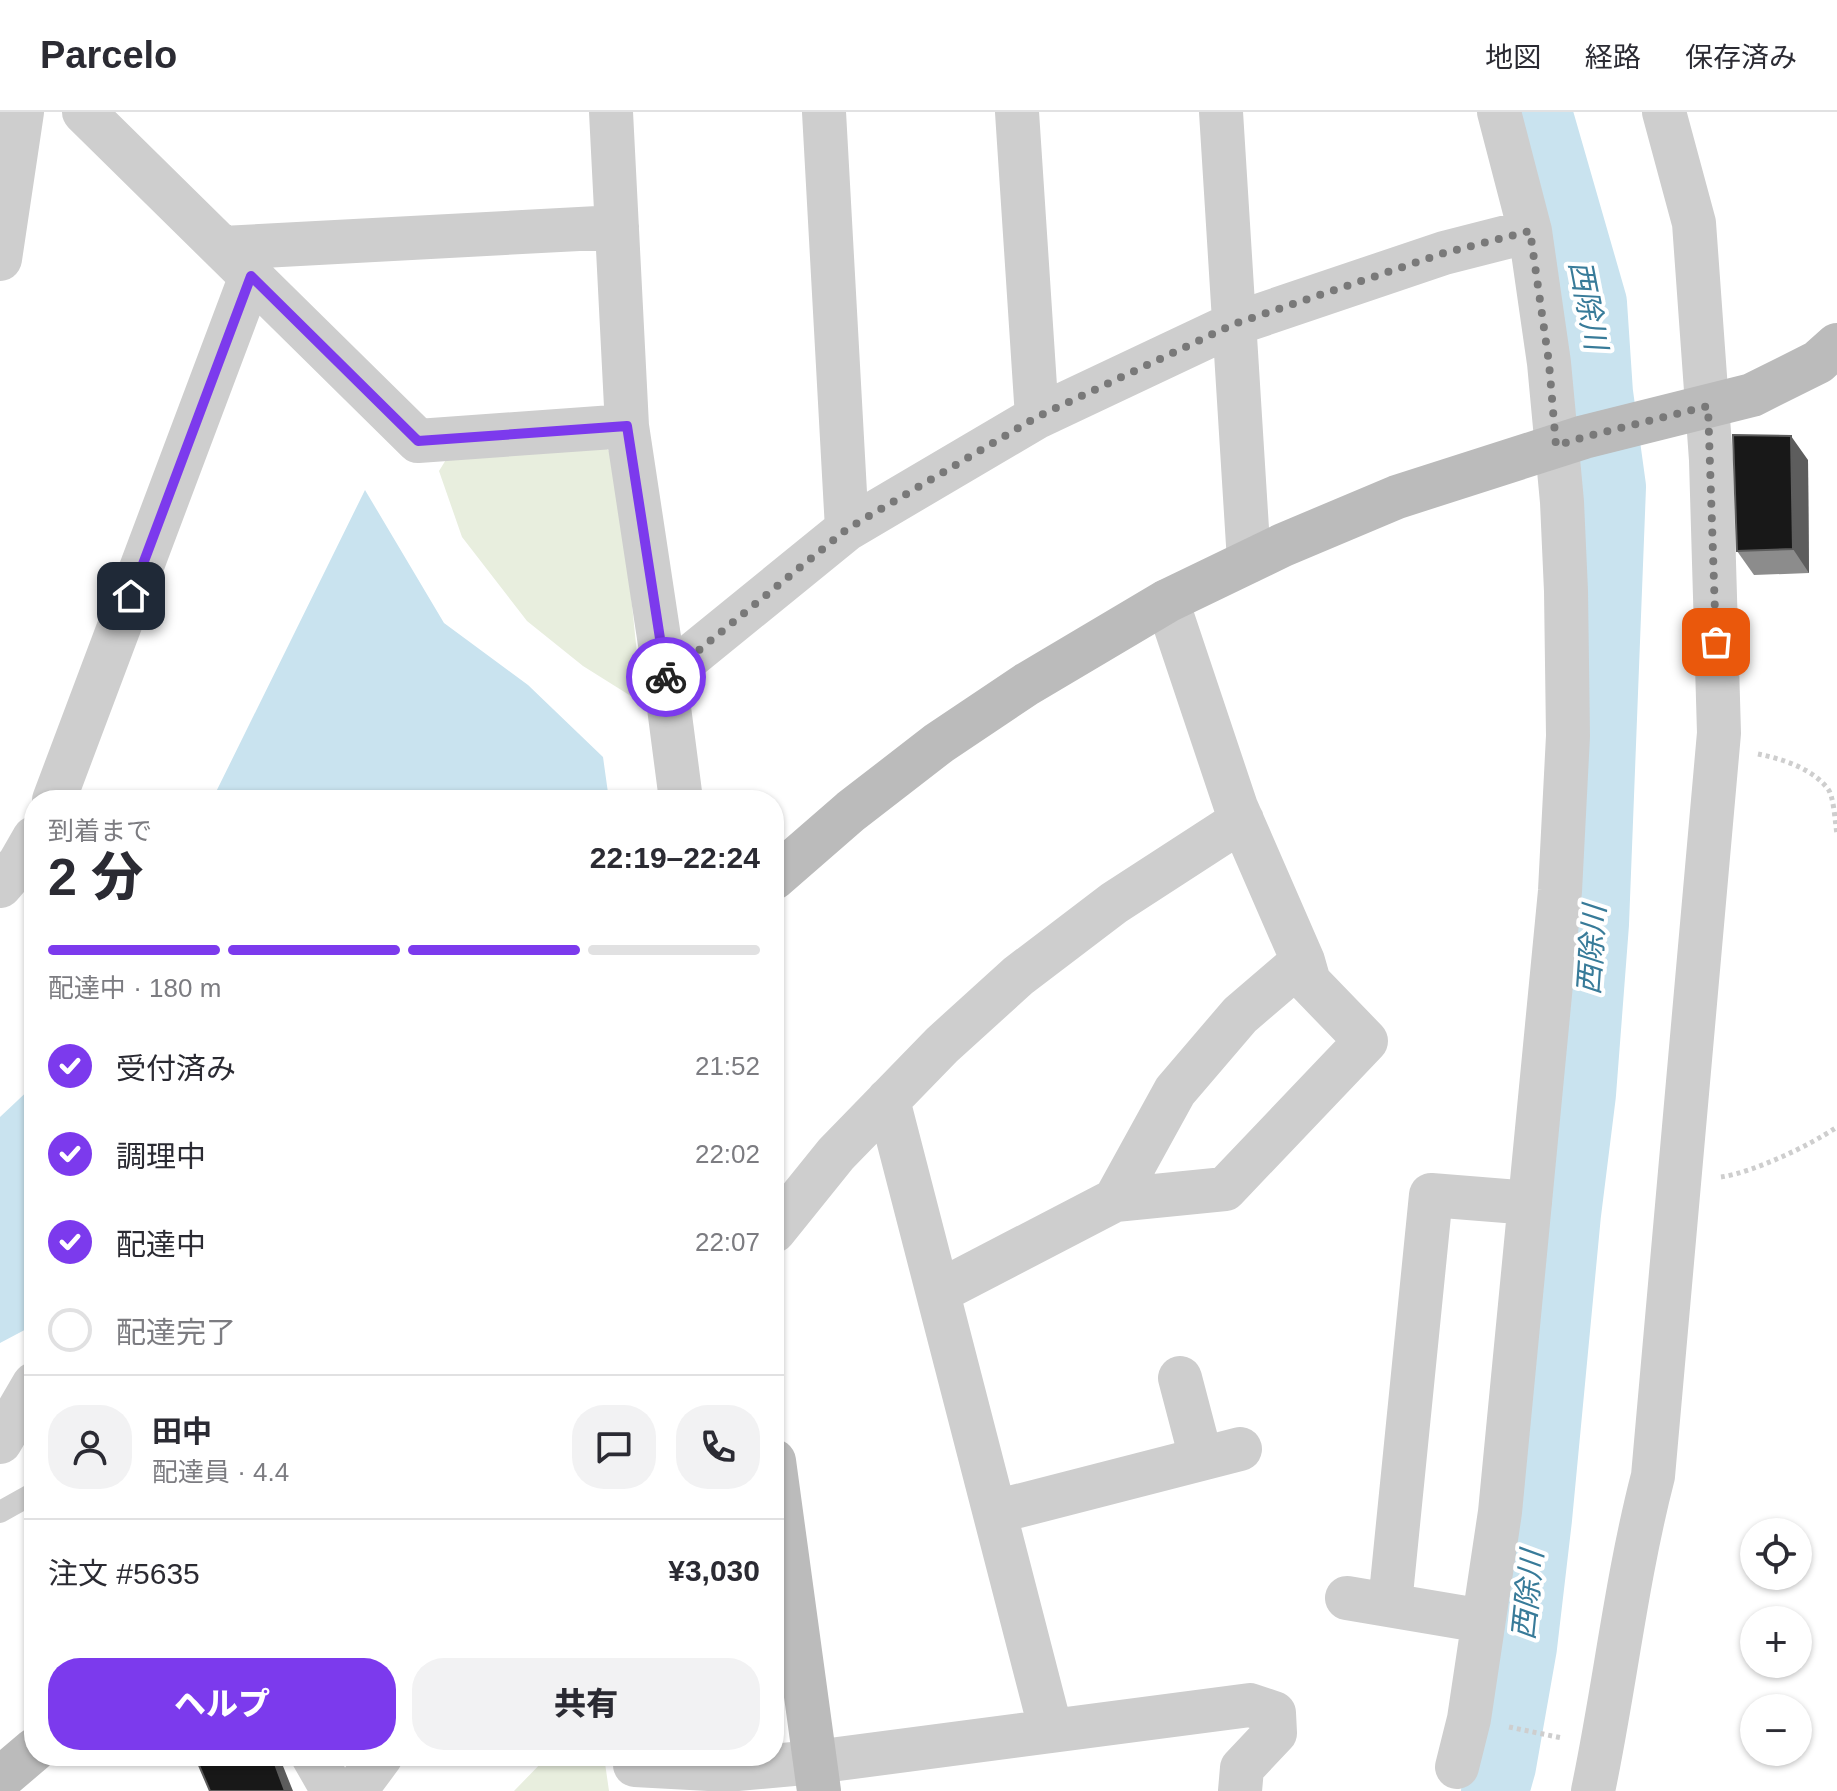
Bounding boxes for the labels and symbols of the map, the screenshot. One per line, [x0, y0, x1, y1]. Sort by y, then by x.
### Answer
water label: 西除川 [1564, 258, 1614, 355]
pin [97, 562, 165, 630]
pin [1682, 608, 1750, 676]
courier [626, 637, 706, 717]
water label: 西除川 [1572, 901, 1611, 996]
water label: 西除川 [1506, 1545, 1549, 1641]

